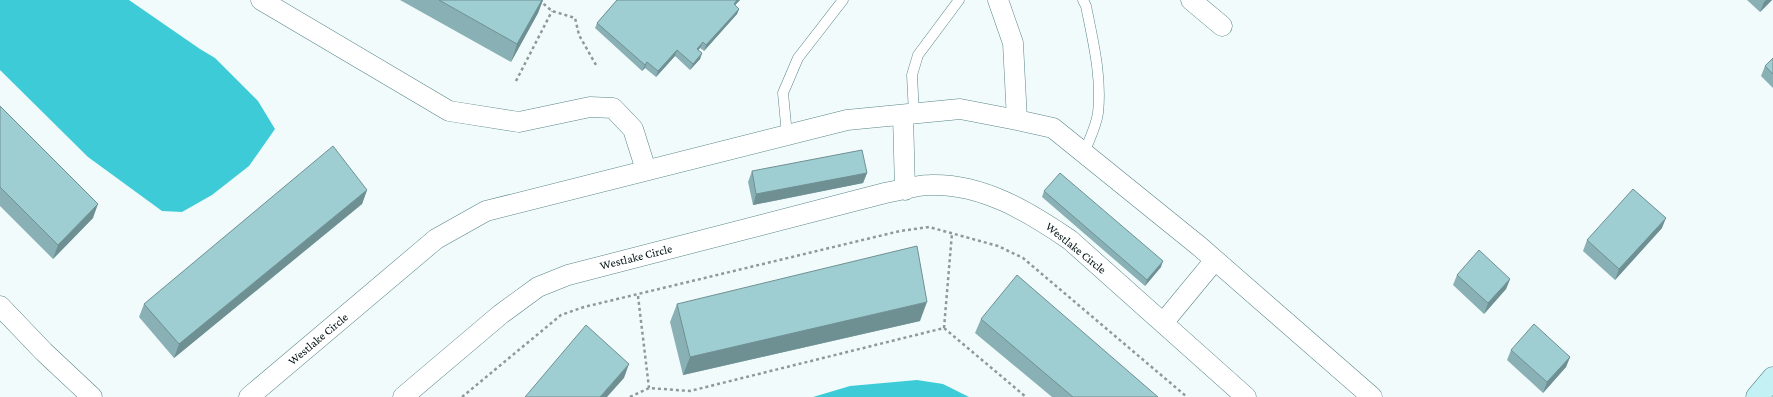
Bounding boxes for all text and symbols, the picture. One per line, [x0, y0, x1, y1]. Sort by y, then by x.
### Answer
street label: Westlake Circle [1043, 219, 1109, 277]
street label: Westlake Circle [598, 241, 674, 273]
street label: Westlake Circle [285, 310, 351, 368]

